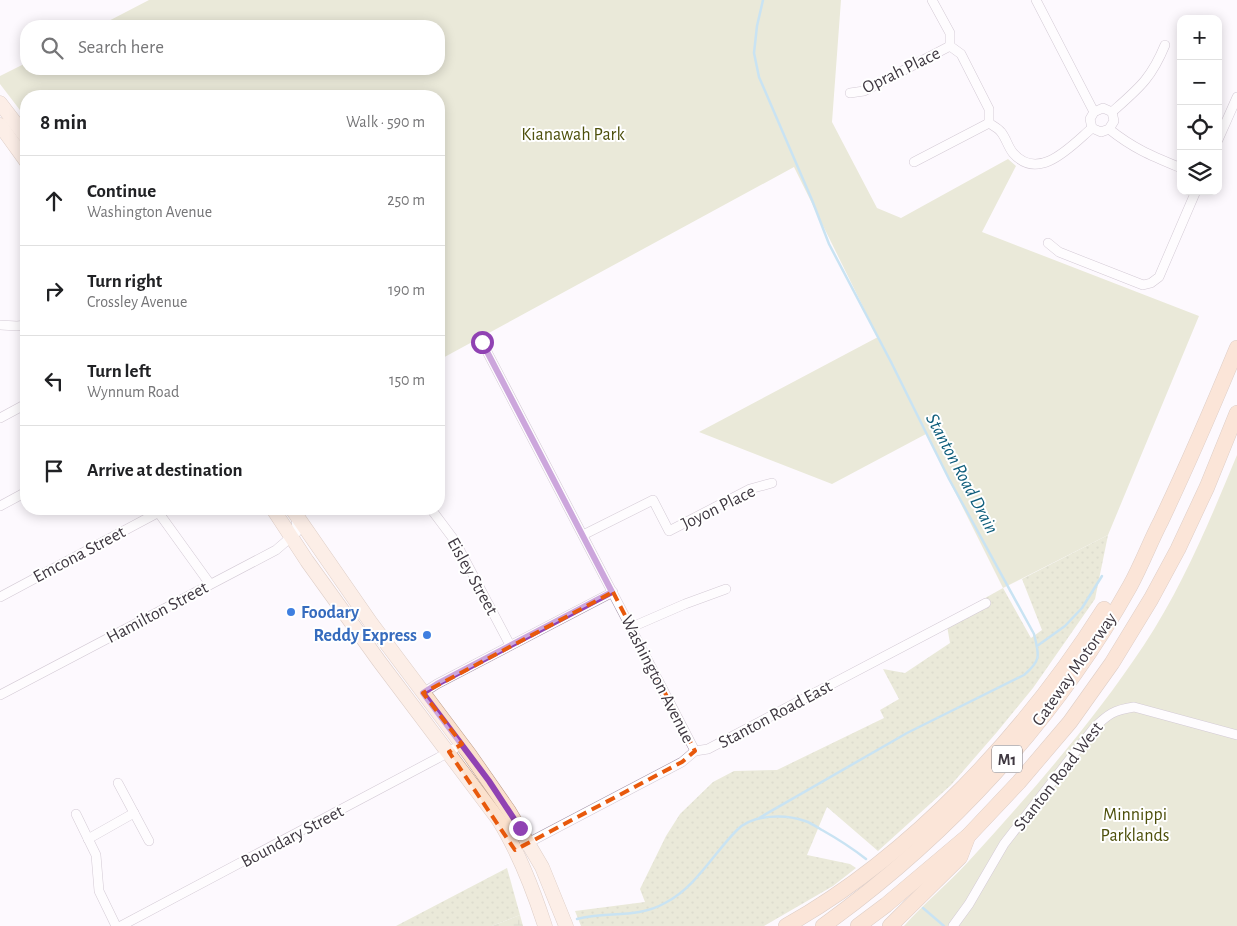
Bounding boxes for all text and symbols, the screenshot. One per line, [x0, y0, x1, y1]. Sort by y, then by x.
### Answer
map controls [1177, 15, 1222, 195]
button: + [1177, 15, 1222, 60]
search box [20, 20, 445, 75]
icon: search [38, 34, 66, 62]
text: Search here [78, 38, 164, 57]
street label: Oprah Place [860, 44, 943, 97]
button: − [1177, 60, 1222, 105]
button: locate [1177, 105, 1222, 150]
text: 8 min [40, 112, 87, 133]
text: Walk · 590 m [346, 114, 425, 130]
park label: Kianawah Park [521, 126, 625, 144]
button: layers [1177, 150, 1222, 195]
text: Continue [87, 182, 156, 201]
icon: ahead [40, 187, 68, 215]
text: 250 m [387, 192, 425, 208]
text: Washington Avenue [87, 204, 212, 220]
text: Turn right [87, 272, 162, 291]
icon: right [40, 277, 68, 305]
text: 190 m [388, 282, 425, 298]
text: Crossley Avenue [87, 294, 187, 310]
route start [471, 331, 494, 354]
text: Turn left [87, 362, 151, 381]
icon: left [40, 367, 68, 395]
text: 150 m [389, 372, 425, 388]
text: Wynnum Road [87, 384, 179, 400]
water label: Stanton Road Drain [922, 410, 1001, 537]
icon: arrive [40, 457, 68, 485]
text: Arrive at destination [87, 461, 243, 480]
street label: Joyon Place [679, 482, 758, 533]
street label: Emcona Street [30, 523, 129, 587]
street label: Eisley Street [444, 535, 501, 618]
street label: Hamilton Street [104, 579, 211, 647]
place label: Foodary [301, 604, 360, 622]
marker: Foodary [285, 606, 297, 618]
street label: Gateway Motorway [1029, 609, 1121, 730]
street label: Washington Avenue [617, 613, 697, 746]
place label: Reddy Express [314, 627, 417, 645]
marker: Reddy Express [421, 629, 433, 641]
street label: Stanton Road East [716, 677, 835, 752]
street label: Stanton Road West [1011, 719, 1107, 834]
road number: M1 [992, 746, 1022, 772]
street label: Boundary Street [238, 802, 347, 871]
park label: Minnippi Parklands [1101, 806, 1169, 845]
route end [509, 817, 532, 840]

